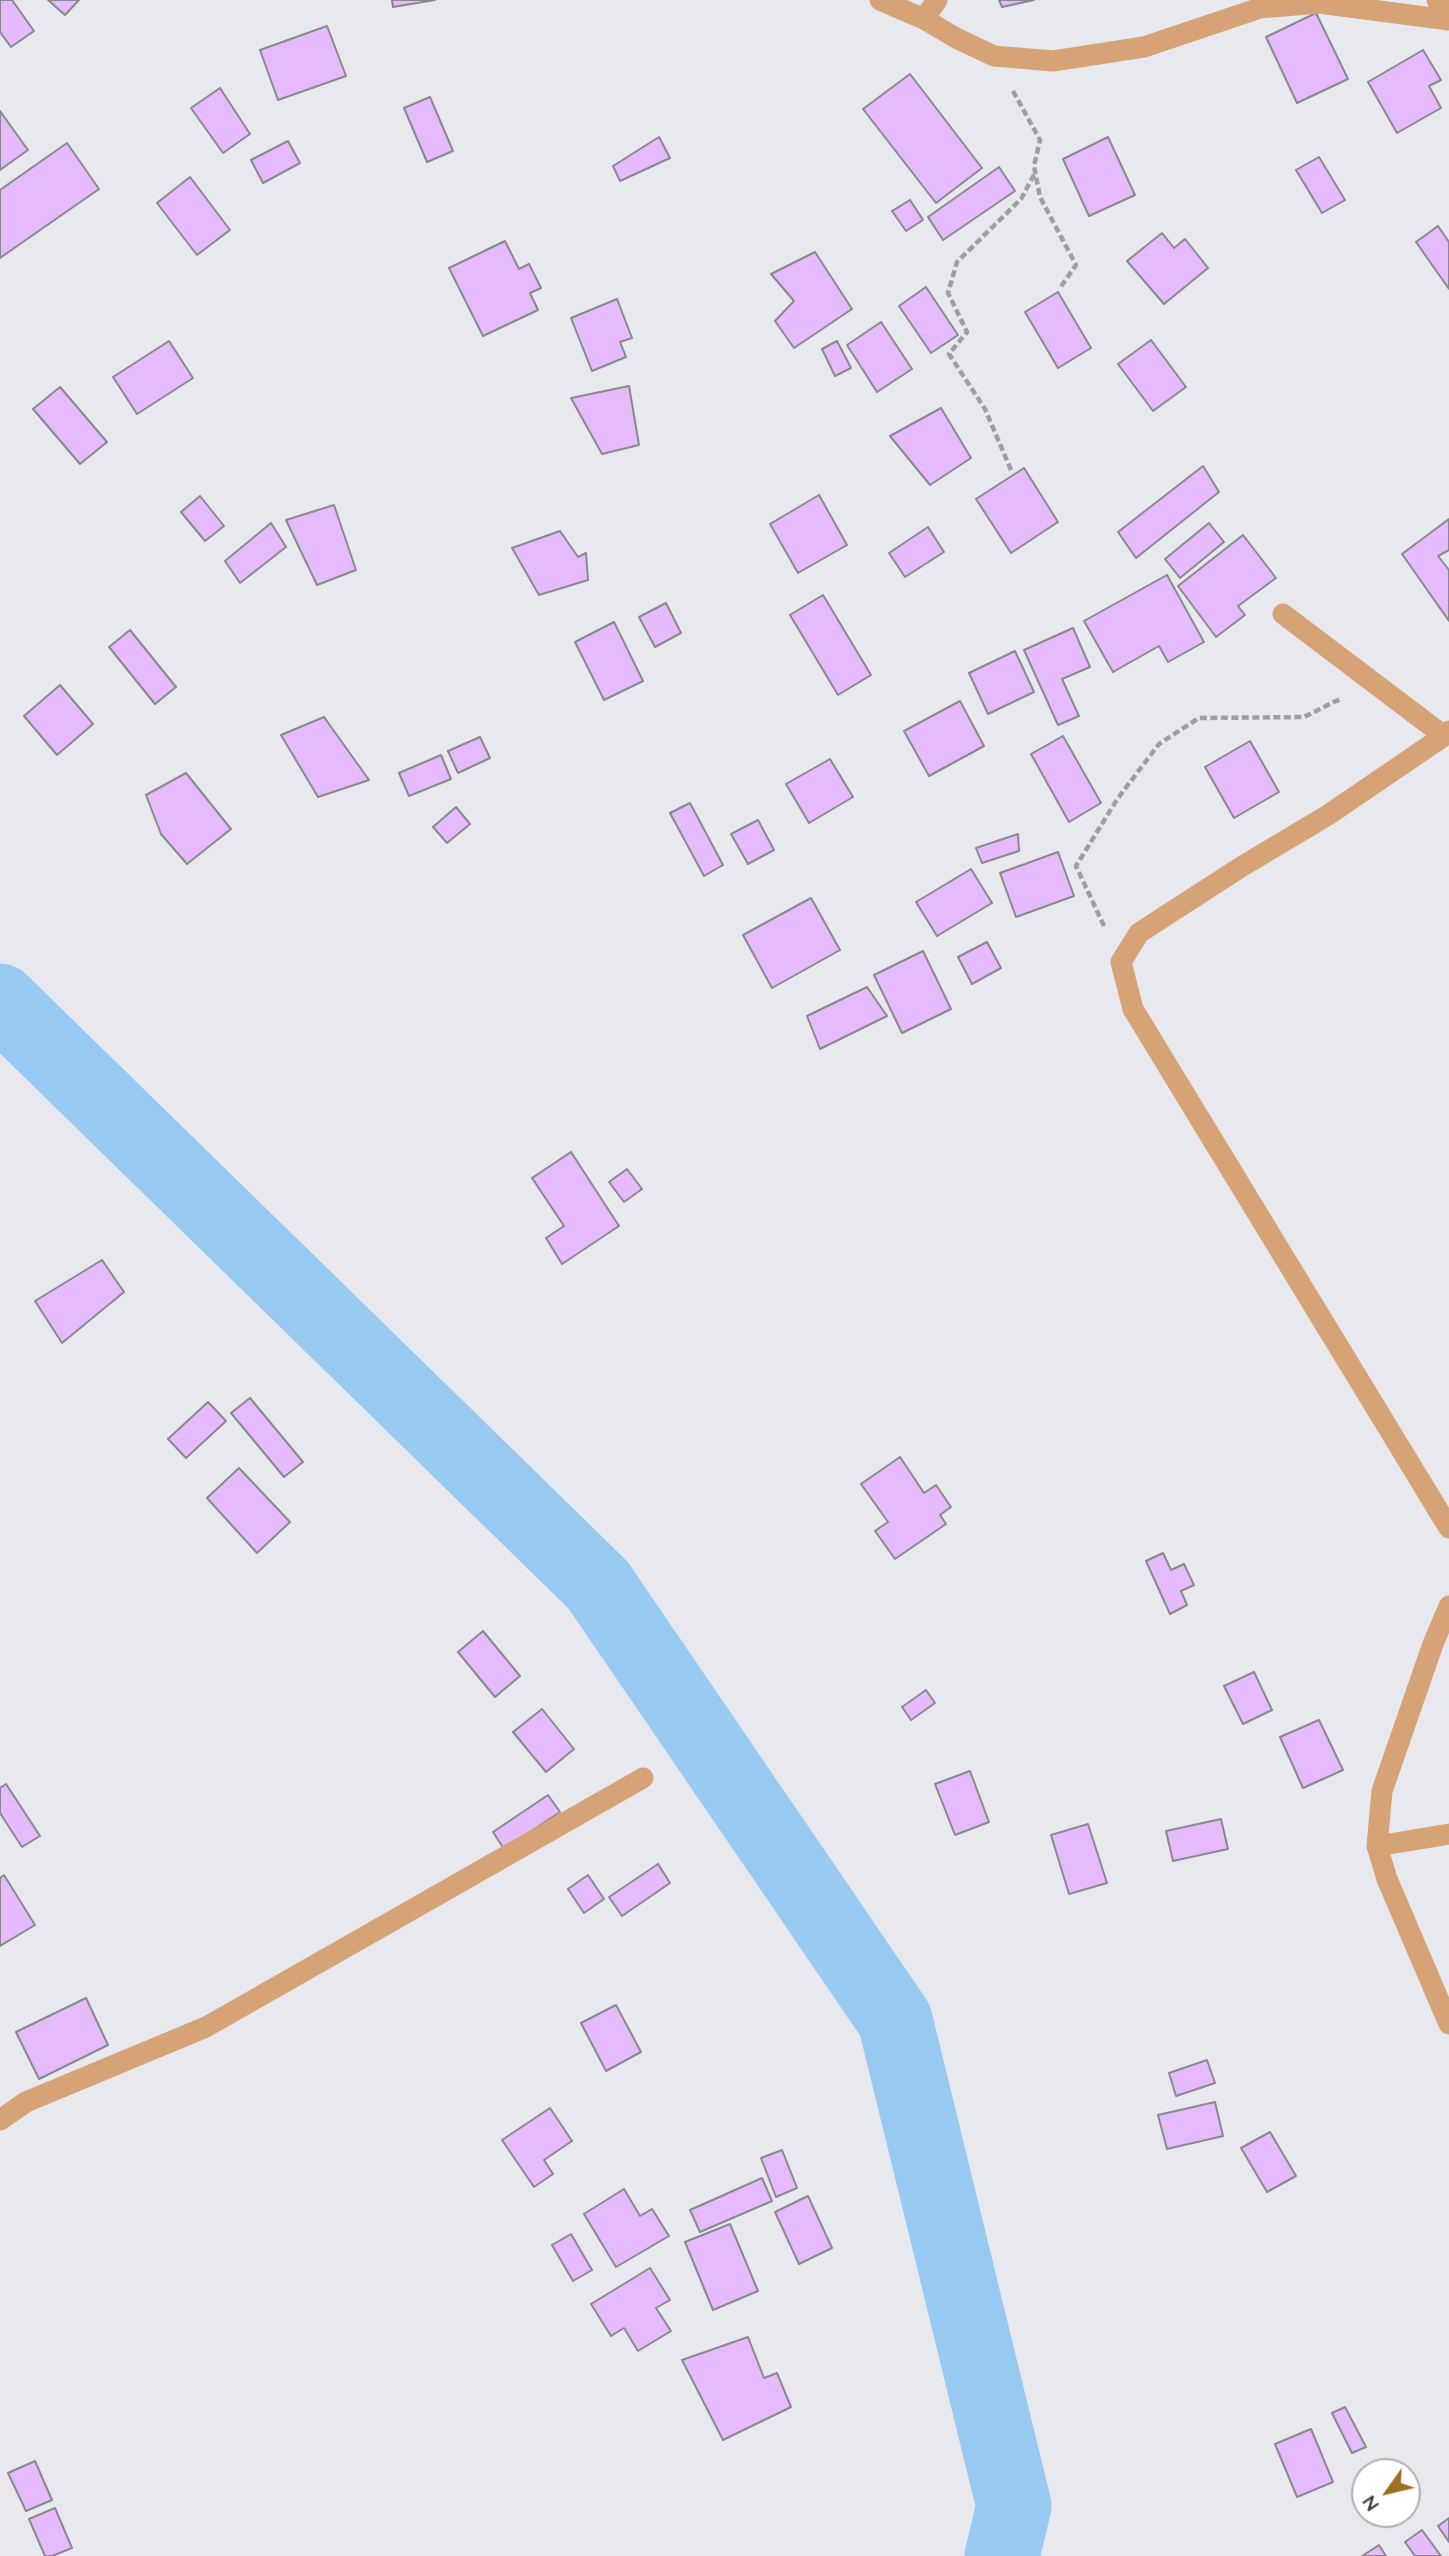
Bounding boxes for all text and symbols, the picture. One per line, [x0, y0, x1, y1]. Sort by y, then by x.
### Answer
north arrow [1351, 2458, 1421, 2528]
text: N [1356, 2491, 1384, 2516]

